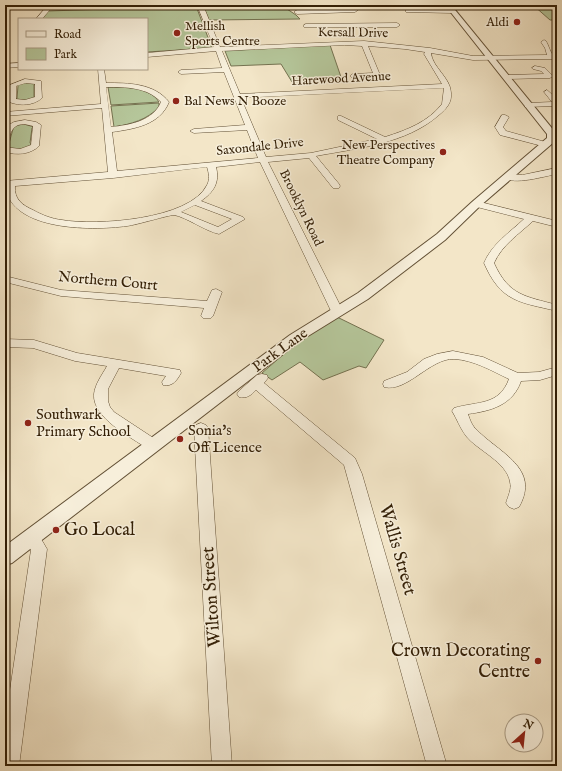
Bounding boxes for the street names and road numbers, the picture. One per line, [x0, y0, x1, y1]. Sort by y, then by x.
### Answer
street label: Kersall Drive [318, 24, 388, 42]
street label: Harewood Avenue [291, 68, 391, 90]
street label: Saxondale Drive [216, 134, 304, 160]
street label: Brooklyn Road [275, 167, 327, 249]
street label: Northern Court [57, 267, 159, 295]
street label: Park Lane [249, 323, 311, 376]
street label: Wallis Street [373, 502, 421, 598]
street label: Wilton Street [197, 546, 227, 648]

